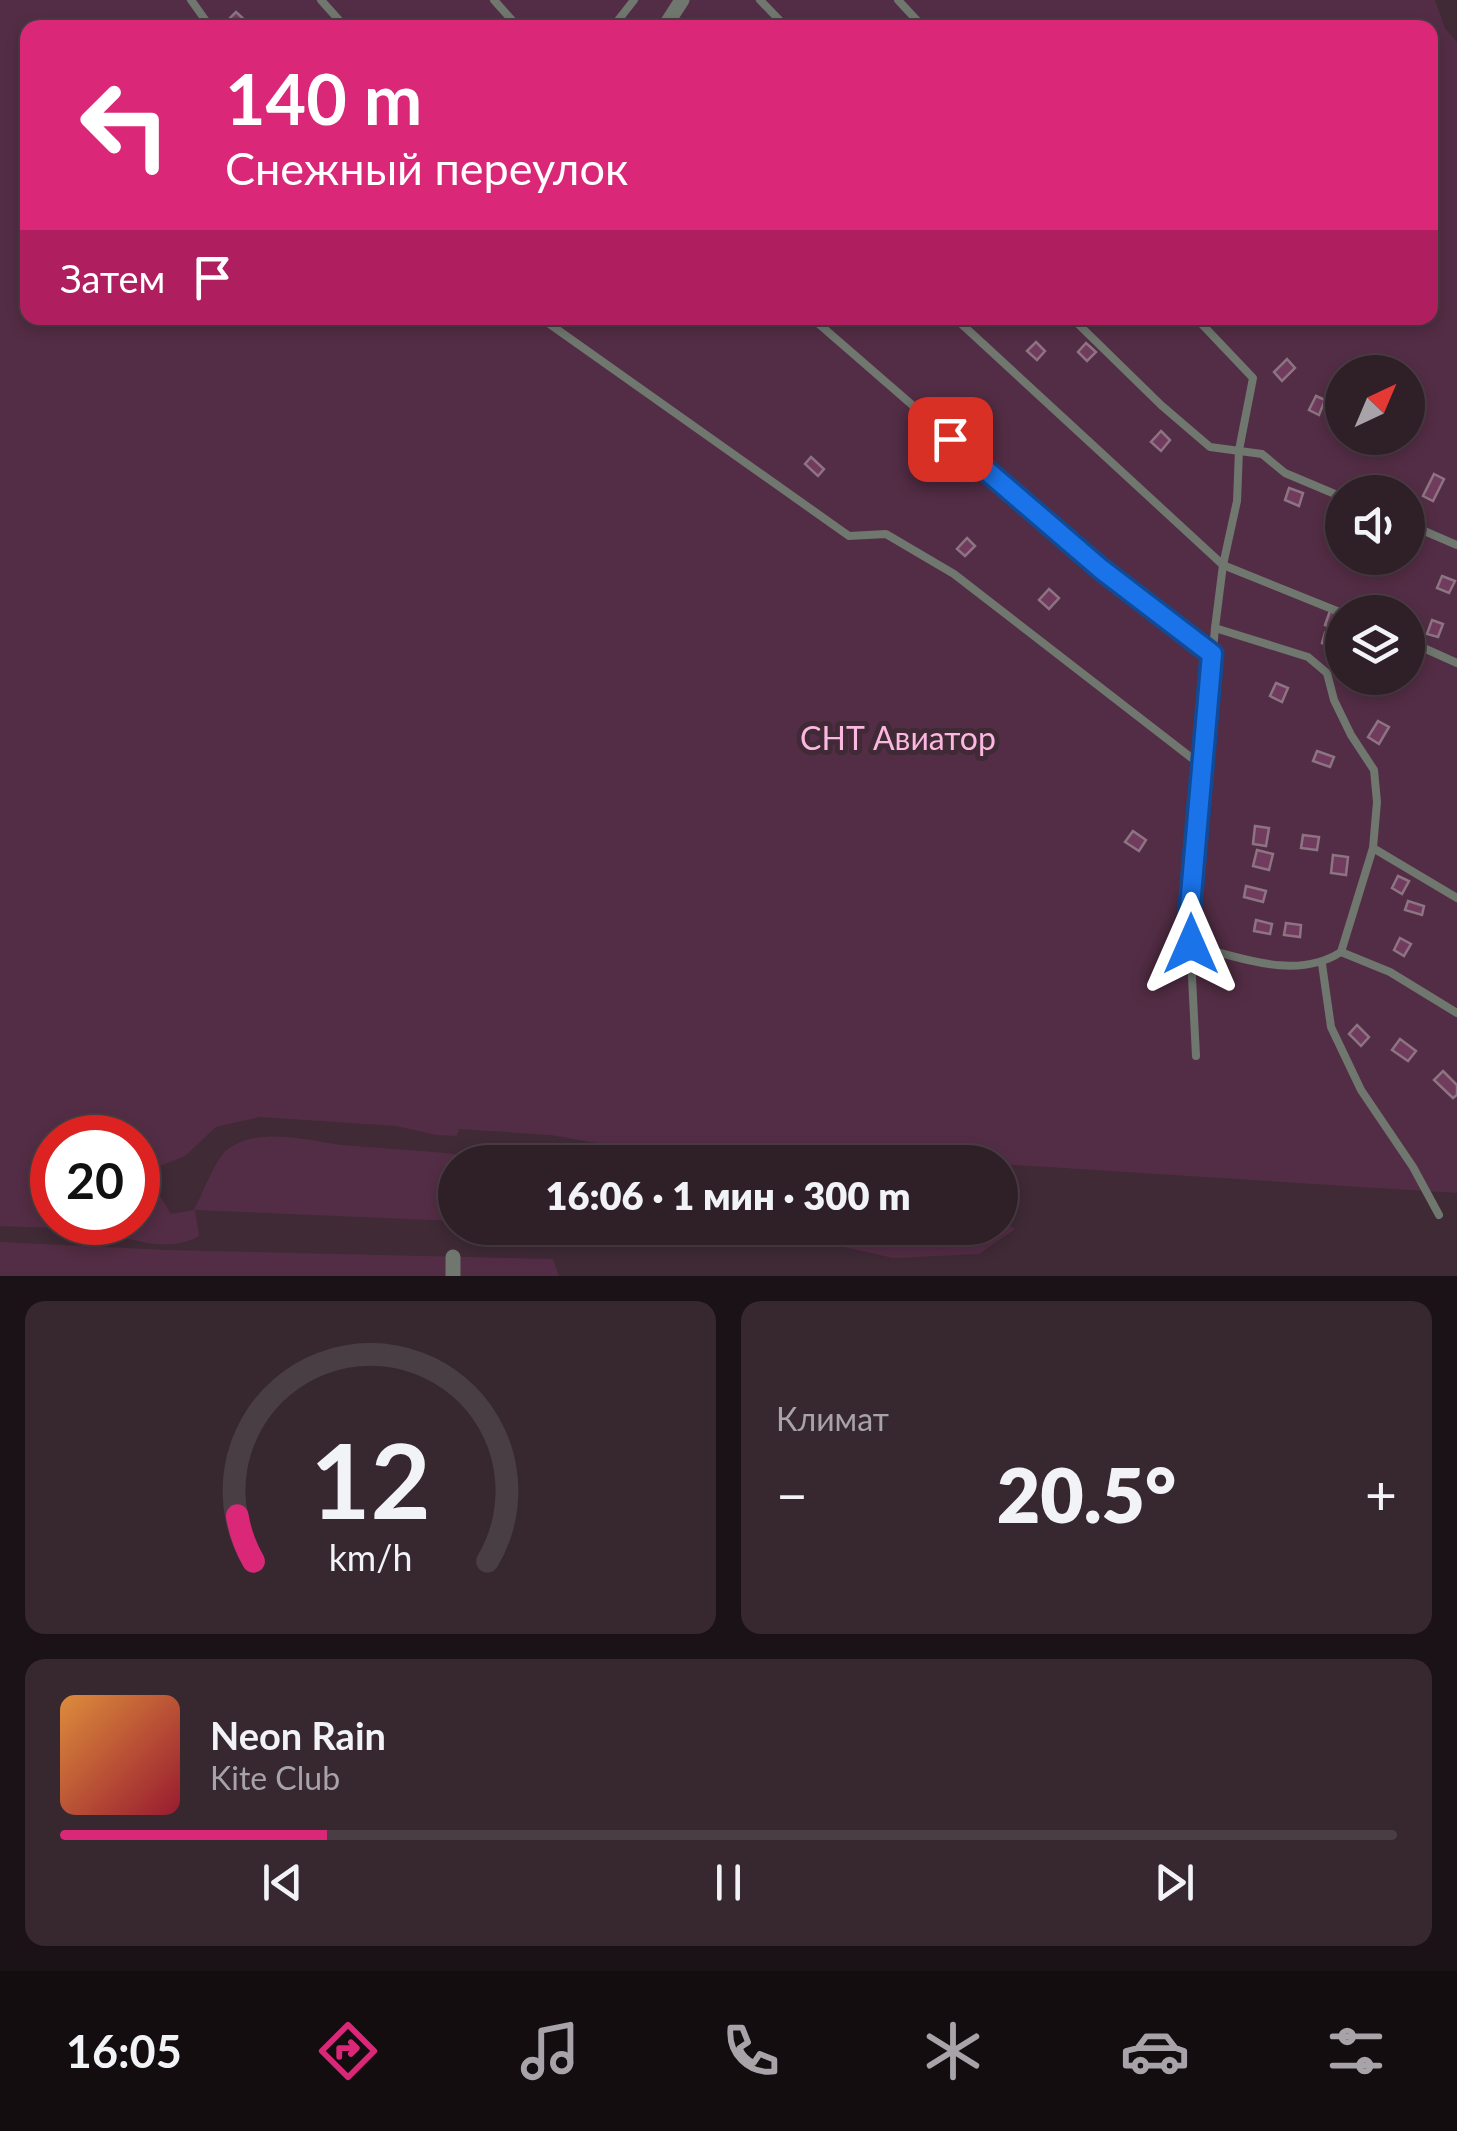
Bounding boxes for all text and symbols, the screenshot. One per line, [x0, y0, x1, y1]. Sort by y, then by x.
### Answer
text: 140 m [225, 56, 422, 140]
icon: left [60, 60, 190, 190]
text: Снежный переулок [225, 141, 628, 195]
icon: arrive [185, 250, 240, 305]
text: Затем [60, 255, 165, 301]
north arrow [1325, 355, 1425, 455]
map controls [1325, 355, 1425, 695]
pin [908, 397, 993, 482]
icon: arrive [923, 412, 978, 467]
button: sound [1325, 475, 1425, 575]
button: layers [1325, 595, 1425, 695]
park label: СНТ Авиатор [800, 718, 996, 757]
position arrow [1139, 892, 1243, 996]
speed limit sign: 20 [30, 1115, 160, 1245]
text: 16:06 · 1 мин · 300 m [545, 1172, 911, 1218]
text: Климат [776, 1399, 889, 1438]
text: 12 [310, 1416, 431, 1541]
text: 20.5° [997, 1449, 1176, 1539]
text: − [776, 1461, 808, 1527]
text: + [1365, 1461, 1397, 1527]
text: km/h [329, 1536, 412, 1579]
text: Neon Rain [210, 1712, 386, 1758]
text: Kite Club [210, 1758, 340, 1797]
icon: previous [255, 1855, 310, 1910]
icon: pause [701, 1855, 756, 1910]
icon: next [1147, 1855, 1202, 1910]
icon: directions [313, 2016, 383, 2086]
icon: music [515, 2016, 585, 2086]
icon: phone [716, 2016, 786, 2086]
icon: climate [918, 2016, 988, 2086]
icon: car [1120, 2016, 1190, 2086]
icon: filters [1321, 2016, 1391, 2086]
text: 16:05 [66, 2024, 182, 2078]

